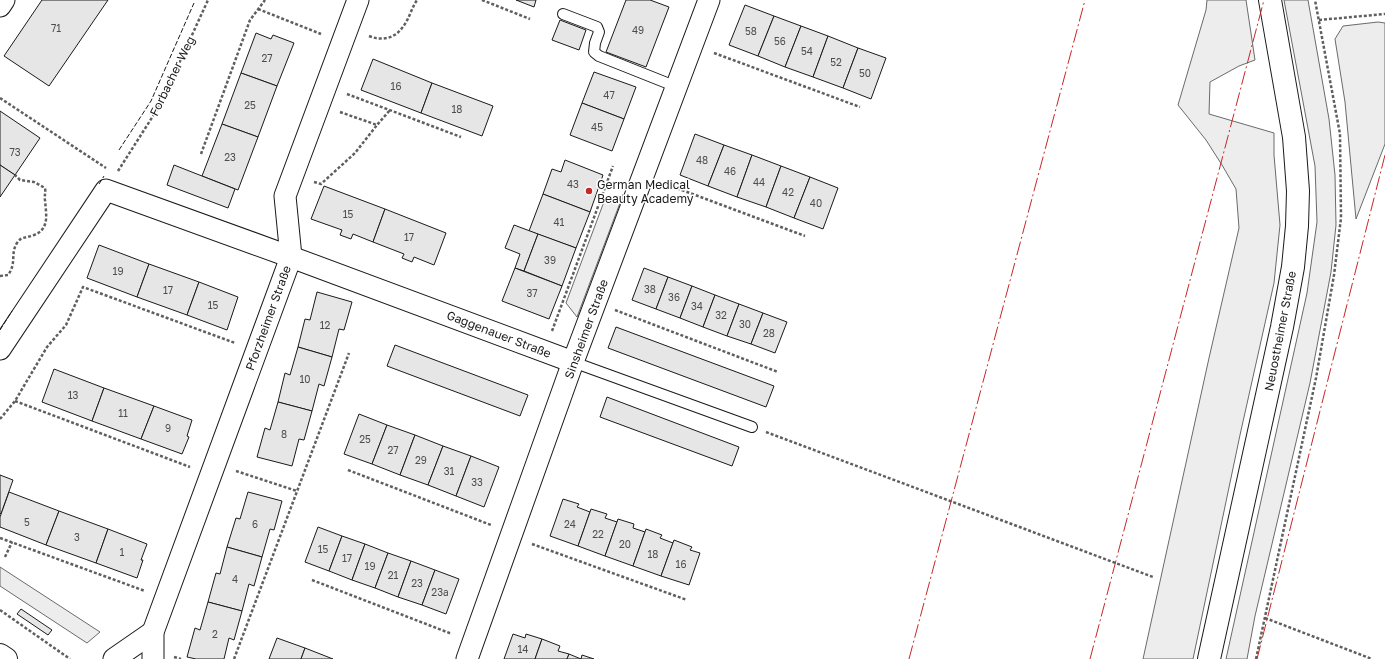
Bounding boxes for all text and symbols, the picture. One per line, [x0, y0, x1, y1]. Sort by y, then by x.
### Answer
house number: 71 [51, 22, 61, 34]
house number: 49 [632, 24, 644, 36]
house number: 58 [745, 25, 757, 37]
street label: Forbacher Weg [146, 34, 198, 118]
house number: 56 [774, 35, 786, 47]
house number: 54 [801, 45, 813, 57]
house number: 27 [261, 52, 273, 64]
house number: 52 [830, 56, 842, 68]
house number: 50 [859, 67, 871, 79]
house number: 16 [391, 80, 401, 92]
house number: 47 [603, 89, 615, 101]
house number: 25 [244, 99, 256, 111]
house number: 18 [452, 103, 462, 115]
house number: 45 [591, 121, 603, 133]
house number: 73 [9, 146, 21, 158]
house number: 23 [224, 151, 236, 163]
house number: 48 [696, 154, 708, 166]
house number: 46 [724, 165, 736, 177]
house number: 44 [753, 176, 765, 188]
place label: German Medical Beauty Academy [597, 177, 694, 206]
house number: 43 [567, 178, 579, 190]
marker: German Medical Beauty Academy [584, 186, 594, 196]
house number: 42 [782, 186, 794, 198]
house number: 40 [810, 197, 822, 209]
house number: 15 [343, 208, 354, 220]
house number: 41 [554, 216, 565, 228]
house number: 17 [404, 231, 414, 243]
house number: 39 [544, 254, 556, 266]
street label: Pforzheimer Straße [242, 263, 294, 373]
house number: 19 [113, 265, 123, 277]
street label: Neuostheimer Straße [1261, 270, 1299, 392]
street label: Sinsheimer Straße [561, 277, 611, 381]
house number: 38 [644, 283, 656, 295]
house number: 17 [163, 284, 173, 296]
house number: 37 [526, 287, 538, 299]
house number: 36 [668, 291, 680, 303]
house number: 15 [208, 299, 219, 311]
house number: 34 [691, 300, 703, 312]
street label: Gaggenauer Straße [445, 307, 553, 361]
house number: 32 [715, 309, 727, 321]
house number: 30 [739, 318, 751, 330]
house number: 12 [320, 319, 331, 331]
house number: 28 [763, 327, 775, 339]
house number: 10 [299, 373, 311, 385]
house number: 13 [68, 389, 78, 401]
house number: 11 [118, 407, 128, 419]
house number: 9 [165, 422, 171, 434]
house number: 8 [281, 428, 287, 440]
house number: 25 [359, 433, 371, 445]
house number: 27 [387, 444, 399, 456]
house number: 29 [415, 454, 427, 466]
house number: 31 [444, 465, 454, 477]
house number: 33 [471, 476, 483, 488]
house number: 5 [24, 516, 30, 528]
house number: 6 [252, 518, 258, 530]
house number: 24 [564, 518, 576, 530]
house number: 22 [592, 528, 604, 540]
house number: 3 [74, 531, 80, 543]
house number: 20 [619, 538, 631, 550]
house number: 15 [318, 543, 329, 555]
house number: 1 [120, 546, 125, 558]
house number: 18 [648, 548, 658, 560]
house number: 17 [342, 552, 352, 564]
house number: 16 [676, 558, 686, 570]
house number: 19 [365, 560, 375, 572]
house number: 21 [388, 569, 398, 581]
house number: 4 [232, 573, 238, 585]
house number: 23 [411, 577, 423, 589]
house number: 23a [431, 586, 449, 598]
house number: 2 [212, 628, 218, 640]
house number: 14 [518, 643, 528, 655]

